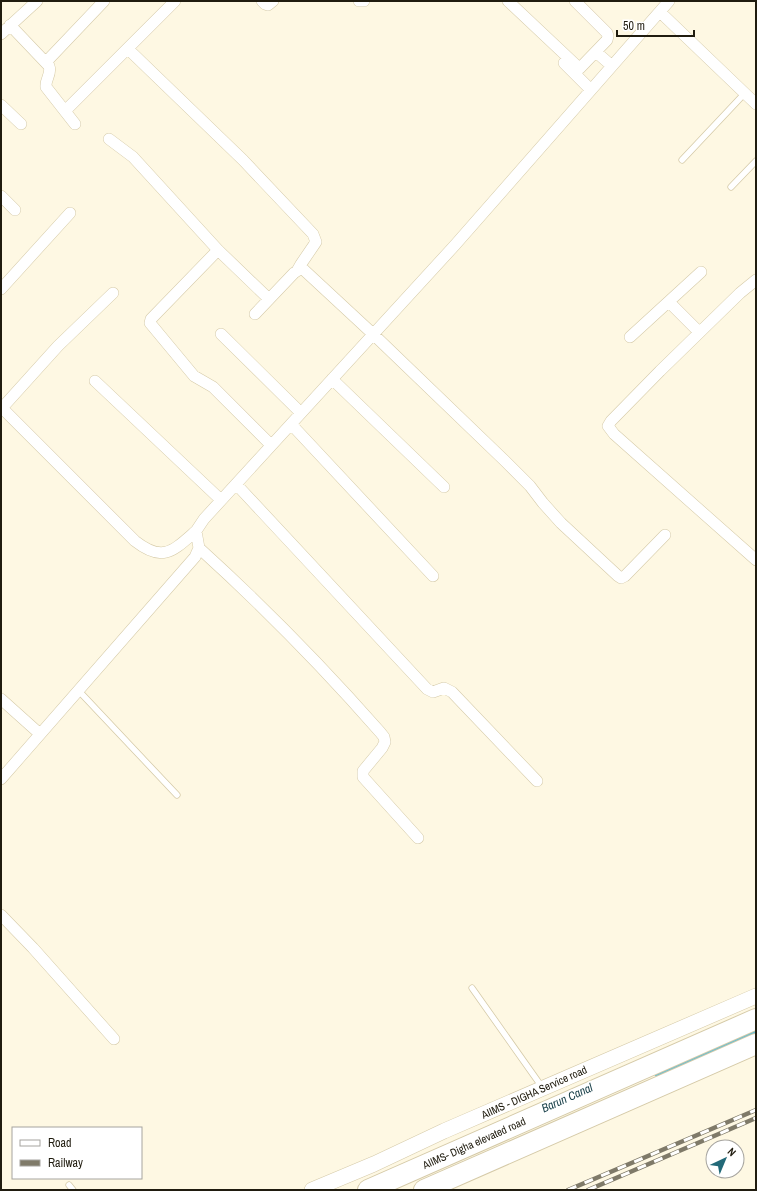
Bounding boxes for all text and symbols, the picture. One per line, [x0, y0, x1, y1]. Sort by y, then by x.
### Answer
scale bar [617, 12, 694, 38]
text: 50 m [623, 18, 645, 34]
street label: AIIMS - DIGHA Service road [478, 1062, 589, 1122]
water label: Barun Canal [539, 1079, 596, 1116]
street label: AIIMS- Digha elevated road [419, 1114, 528, 1172]
legend [12, 1127, 142, 1179]
text: Road [48, 1135, 72, 1151]
north arrow [705, 1139, 745, 1179]
text: N [725, 1145, 739, 1159]
text: Railway [48, 1155, 83, 1171]

